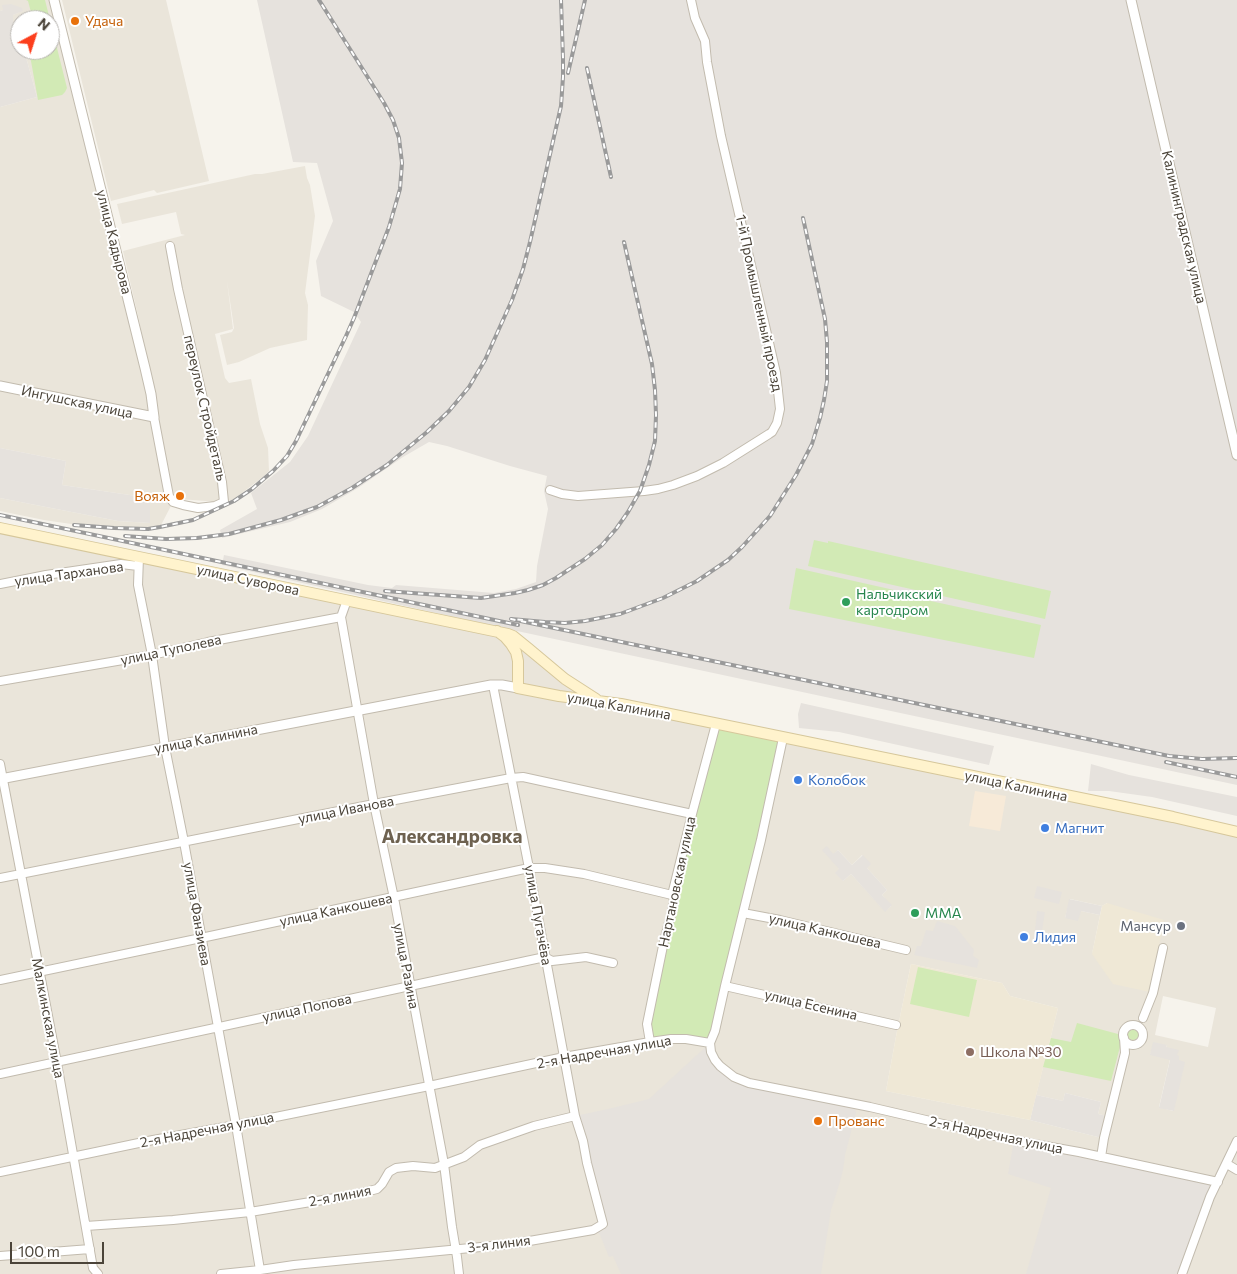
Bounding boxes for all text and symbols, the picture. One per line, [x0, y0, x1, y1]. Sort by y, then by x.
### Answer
north arrow [10, 10, 60, 60]
place label: Удача [85, 13, 123, 29]
text: N [35, 14, 54, 34]
marker: Удача [69, 15, 81, 27]
street label: Калининградская улица [1158, 149, 1210, 305]
street label: улица Кадырова [93, 188, 135, 296]
street label: 1-й Промышленный проезд [732, 213, 786, 393]
street label: переулок Стройдеталь [180, 333, 230, 483]
street label: Ингушская улица [20, 382, 134, 422]
place label: Вояж [134, 488, 170, 504]
marker: Вояж [174, 490, 186, 502]
street label: улица Тарханова [14, 558, 124, 590]
street label: улица Суворова [195, 561, 301, 599]
place label: Нальчикский картодром [856, 586, 942, 618]
marker: Нальчикский картодром [840, 596, 852, 608]
street label: улица Туполева [119, 631, 223, 669]
street label: улица Калинина [566, 689, 672, 723]
street label: улица Калинина [153, 721, 259, 757]
street label: улица Калинина [963, 767, 1069, 805]
place label: Колобок [808, 772, 866, 788]
marker: Колобок [792, 774, 804, 786]
street label: улица Иванова [297, 792, 395, 828]
street label: Нартановская улица [655, 815, 699, 949]
place label: Магнит [1055, 820, 1104, 836]
marker: Магнит [1039, 822, 1051, 834]
district label: Александровка [382, 826, 522, 848]
street label: улица Фанзиева [180, 861, 214, 967]
street label: улица Пугачёва [521, 864, 555, 966]
street label: улица Канкошева [278, 890, 394, 930]
place label: MMA [925, 905, 961, 921]
marker: MMA [909, 907, 921, 919]
street label: улица Канкошева [767, 910, 883, 952]
place label: Мансур [1120, 918, 1171, 934]
marker: Мансур [1175, 920, 1187, 932]
street label: улица Разина [389, 922, 423, 1010]
place label: Лидия [1034, 929, 1076, 945]
marker: Лидия [1018, 931, 1030, 943]
street label: Малкинская улица [28, 956, 68, 1080]
street label: улица Есенина [763, 986, 859, 1024]
street label: улица Попова [261, 990, 353, 1026]
street label: 2-я Надречная улица [535, 1032, 673, 1072]
place label: Школа №30 [980, 1044, 1062, 1060]
marker: Школа №30 [964, 1046, 976, 1058]
street label: 2-я Надречная улица [139, 1109, 275, 1151]
place label: Прованс [828, 1113, 885, 1129]
street label: 2-я Надречная улица [928, 1113, 1064, 1157]
marker: Прованс [812, 1115, 824, 1127]
street label: 2-я линия [307, 1182, 373, 1210]
scale bar [12, 1232, 106, 1264]
street label: 3-я линия [467, 1232, 531, 1256]
text: 100 m [18, 1242, 60, 1260]

